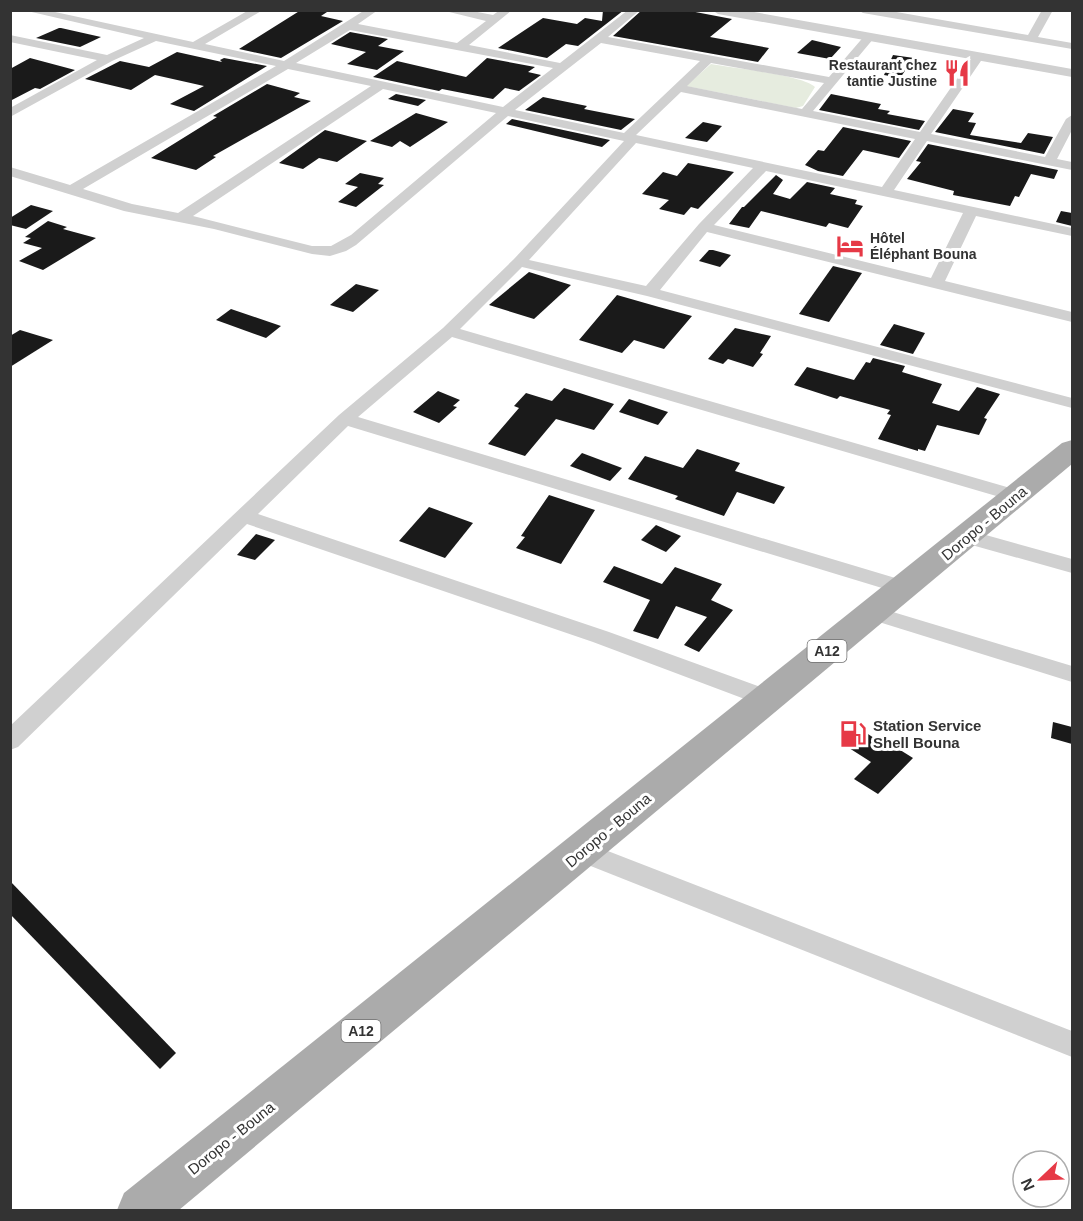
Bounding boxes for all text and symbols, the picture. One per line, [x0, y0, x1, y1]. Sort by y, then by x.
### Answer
place label: Restaurant chez tantie Justine [829, 57, 937, 89]
restaurant icon: Restaurant chez tantie Justine [942, 58, 972, 88]
place label: Hôtel Éléphant Bouna [870, 230, 977, 262]
hotel icon: Hôtel Éléphant Bouna [835, 231, 865, 261]
street label: Doropo - Bouna [938, 482, 1031, 564]
road number: A12 [808, 640, 846, 662]
place label: Station Service Shell Bouna [873, 717, 981, 751]
fuel station icon: Station Service Shell Bouna [838, 719, 868, 749]
street label: Doropo - Bouna [562, 789, 655, 871]
road number: A12 [342, 1020, 380, 1042]
street label: Doropo - Bouna [184, 1098, 278, 1178]
north arrow [1011, 1149, 1071, 1209]
text: N [1018, 1176, 1038, 1193]

